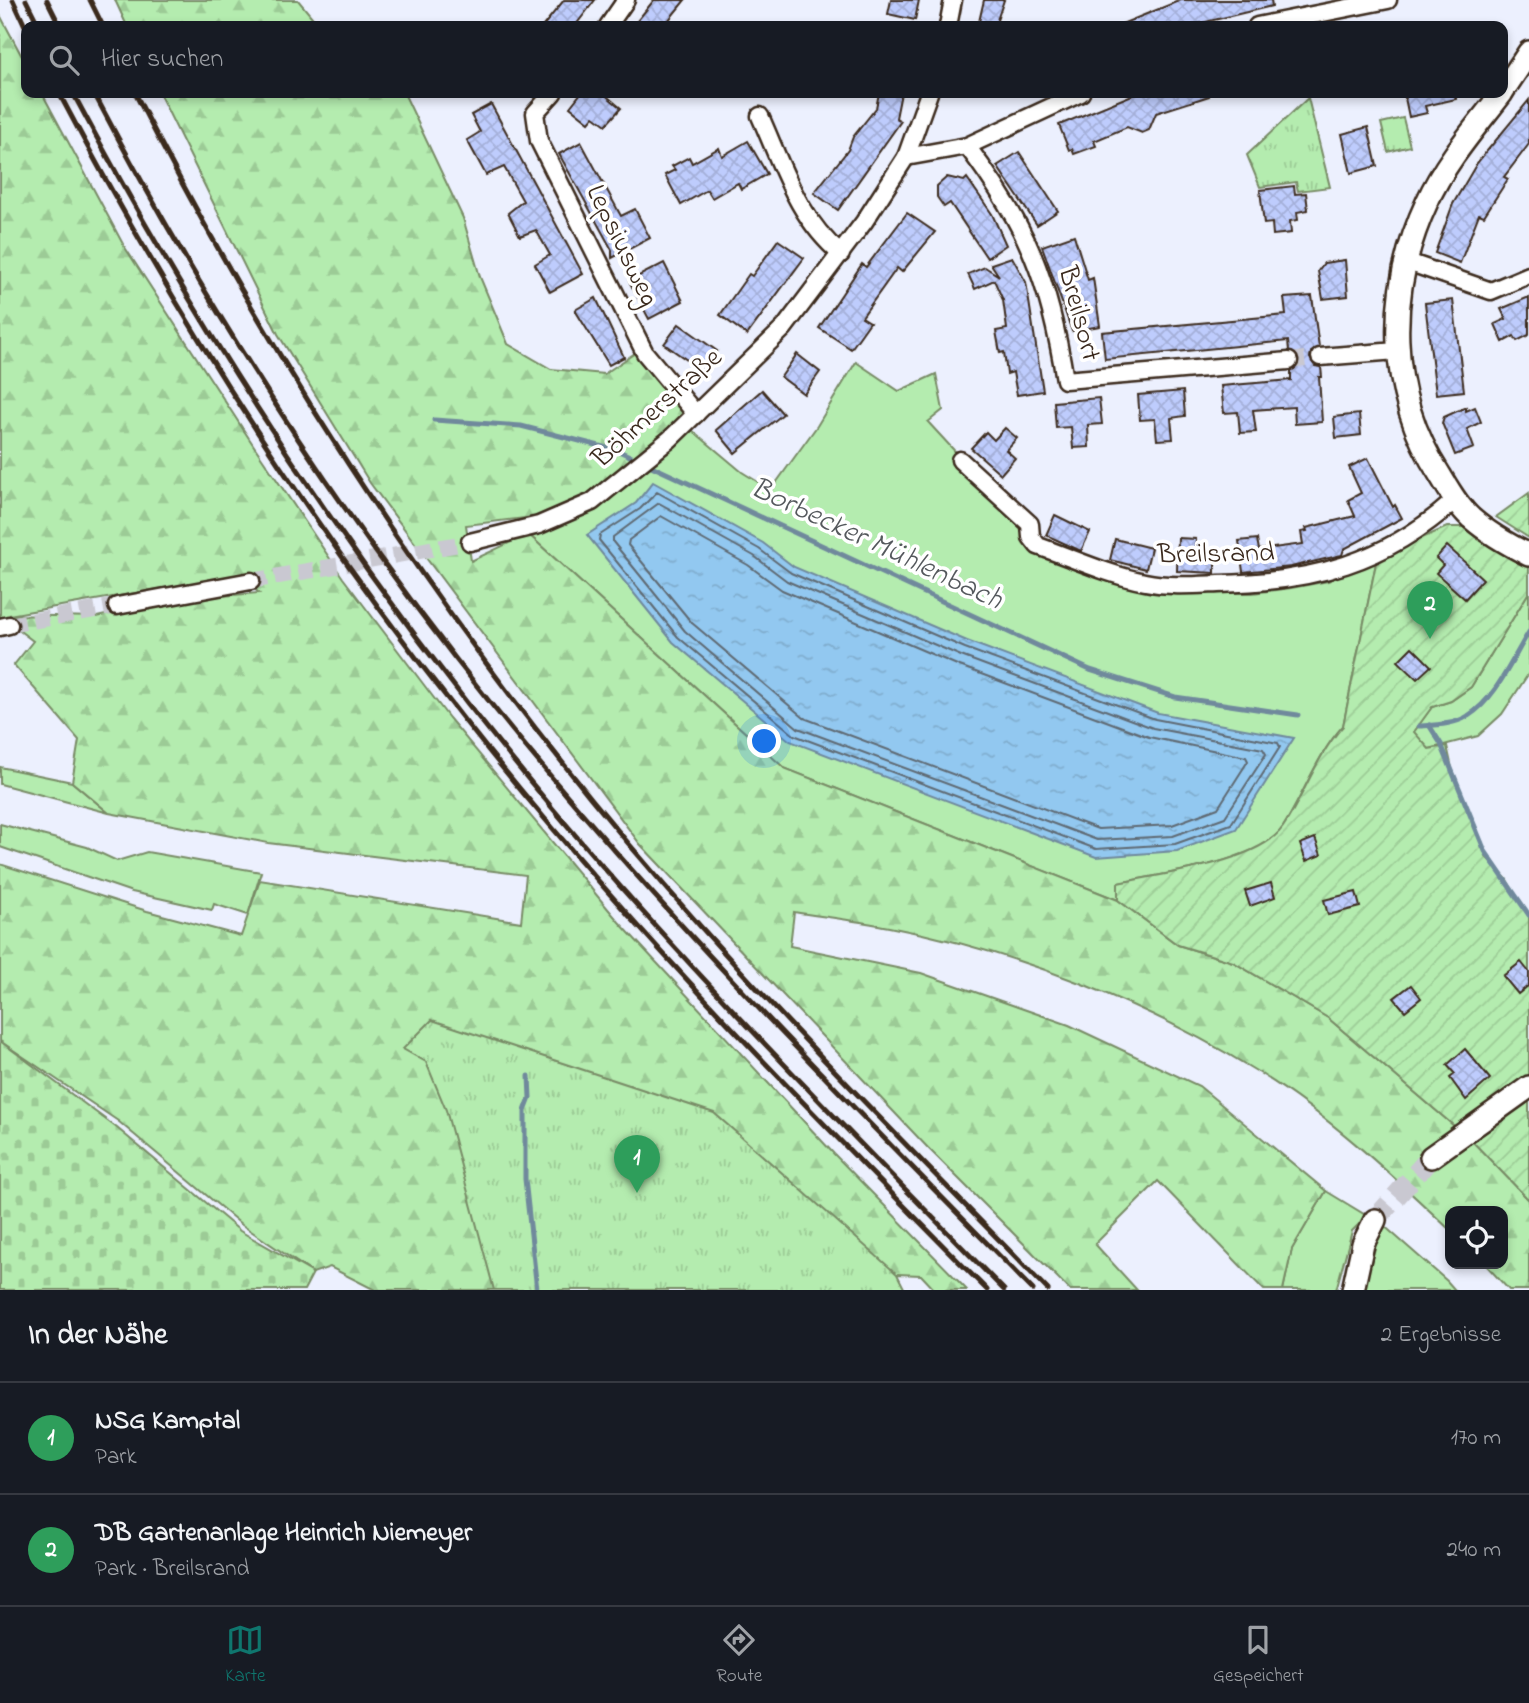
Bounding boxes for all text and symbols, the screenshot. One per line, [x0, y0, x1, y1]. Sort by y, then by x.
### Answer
search box [21, 21, 1508, 98]
icon: search [45, 41, 83, 79]
text: Hier suchen [101, 41, 223, 79]
street label: Lepsiusweg [574, 178, 668, 314]
street label: Breilsort [1045, 261, 1110, 366]
street label: Böhmerstraße [583, 339, 733, 480]
water label: Borbecker Mühlenbach [743, 467, 1010, 623]
street label: Breilsrand [1156, 533, 1275, 577]
pin: 2 [1407, 581, 1453, 639]
your location [747, 724, 781, 758]
pin: 1 [614, 1135, 660, 1193]
map controls [1445, 1206, 1508, 1269]
button: locate [1445, 1206, 1508, 1269]
text: In der Nähe [28, 1314, 168, 1358]
text: 2 Ergebnisse [1381, 1319, 1501, 1352]
text: NSG Kamptal [95, 1403, 240, 1441]
text: 1 [47, 1422, 55, 1455]
text: 170 m [1451, 1422, 1501, 1455]
text: Park [95, 1441, 137, 1474]
text: DB Gartenanlage Heinrich Niemeyer [95, 1515, 472, 1553]
text: 2 [45, 1534, 57, 1567]
text: 240 m [1447, 1534, 1501, 1567]
text: Park · Breilsrand [95, 1553, 249, 1586]
tab: Karte [225, 1621, 266, 1690]
tab: Route [716, 1621, 762, 1690]
tab: Gespeichert [1213, 1621, 1304, 1690]

